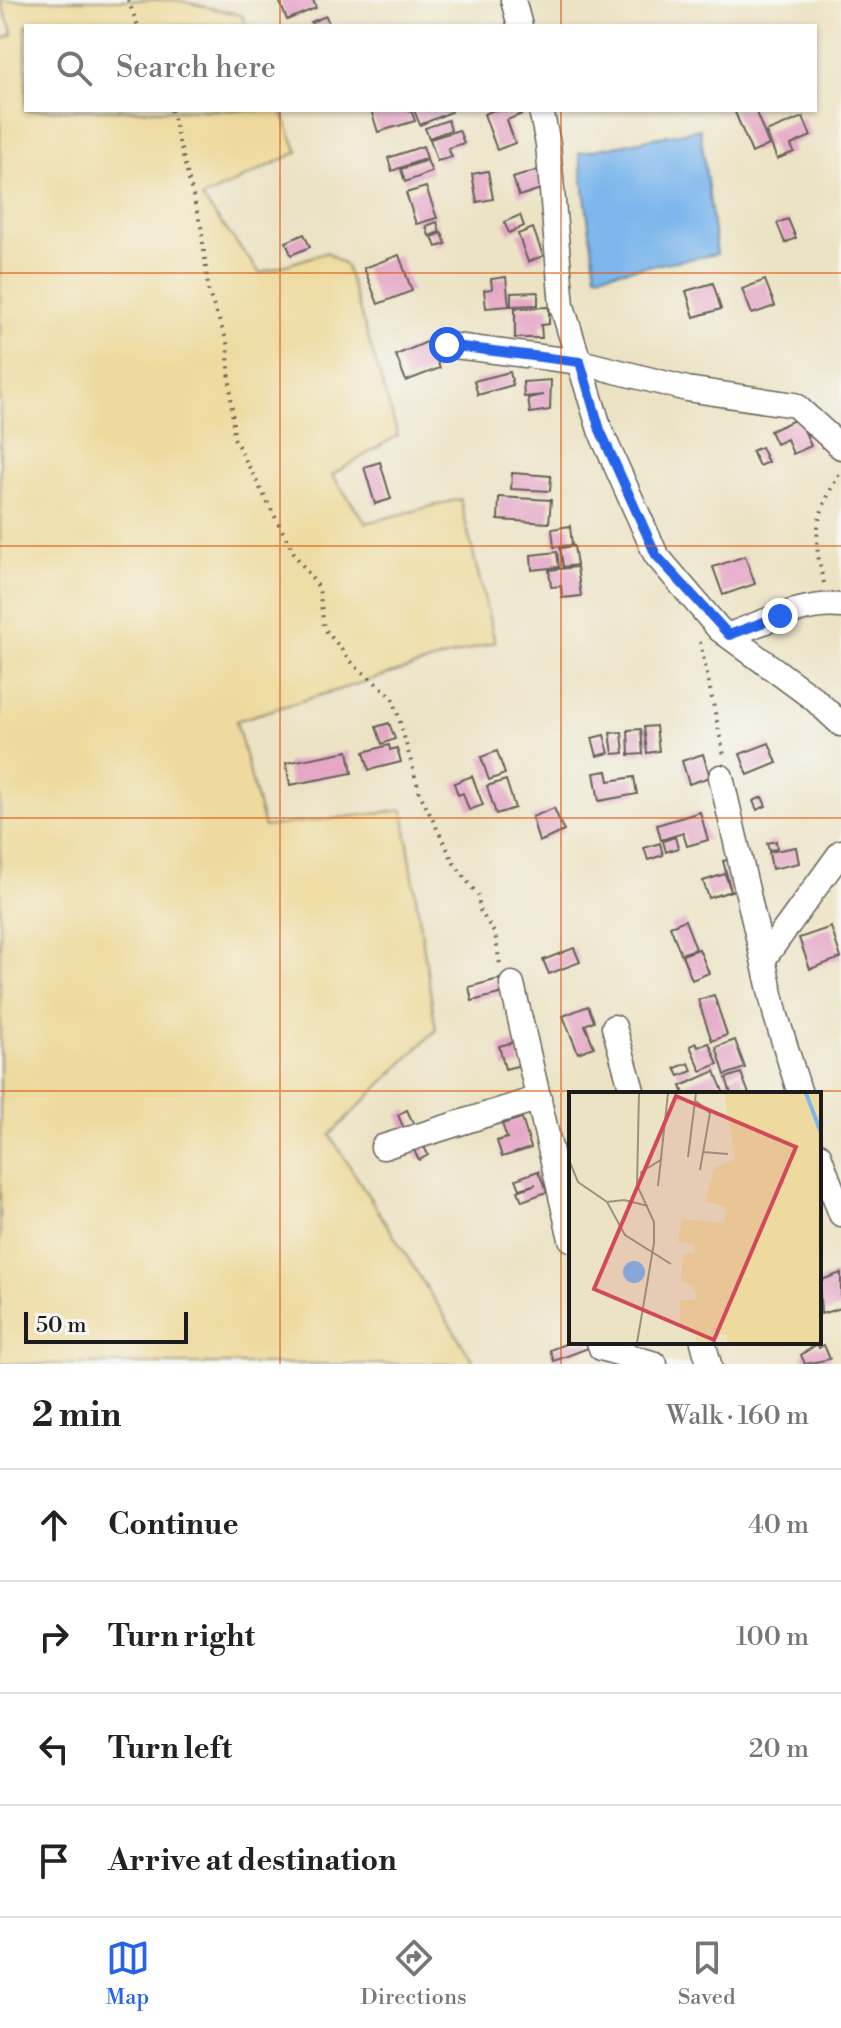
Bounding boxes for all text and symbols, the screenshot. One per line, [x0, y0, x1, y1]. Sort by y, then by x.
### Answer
search box [24, 24, 817, 112]
icon: search [52, 46, 96, 90]
text: Search here [116, 49, 276, 87]
route start [429, 327, 465, 363]
route end [762, 598, 798, 634]
inset map [569, 1092, 821, 1344]
scale bar [24, 1308, 188, 1344]
text: 50 m [36, 1312, 87, 1339]
text: 2 min [32, 1395, 121, 1437]
text: Walk · 160 m [666, 1400, 809, 1432]
icon: ahead [32, 1503, 76, 1547]
text: Continue [108, 1506, 239, 1544]
text: 40 m [748, 1509, 809, 1541]
icon: right [32, 1615, 76, 1659]
text: Turn right [108, 1618, 255, 1656]
text: 100 m [736, 1621, 809, 1653]
icon: left [32, 1727, 76, 1771]
text: Turn left [108, 1730, 232, 1768]
text: 20 m [749, 1733, 809, 1765]
icon: arrive [32, 1839, 76, 1883]
text: Arrive at destination [108, 1842, 397, 1880]
tab: Map [106, 1936, 150, 2011]
tab: Directions [361, 1936, 467, 2011]
tab: Saved [678, 1936, 735, 2011]

